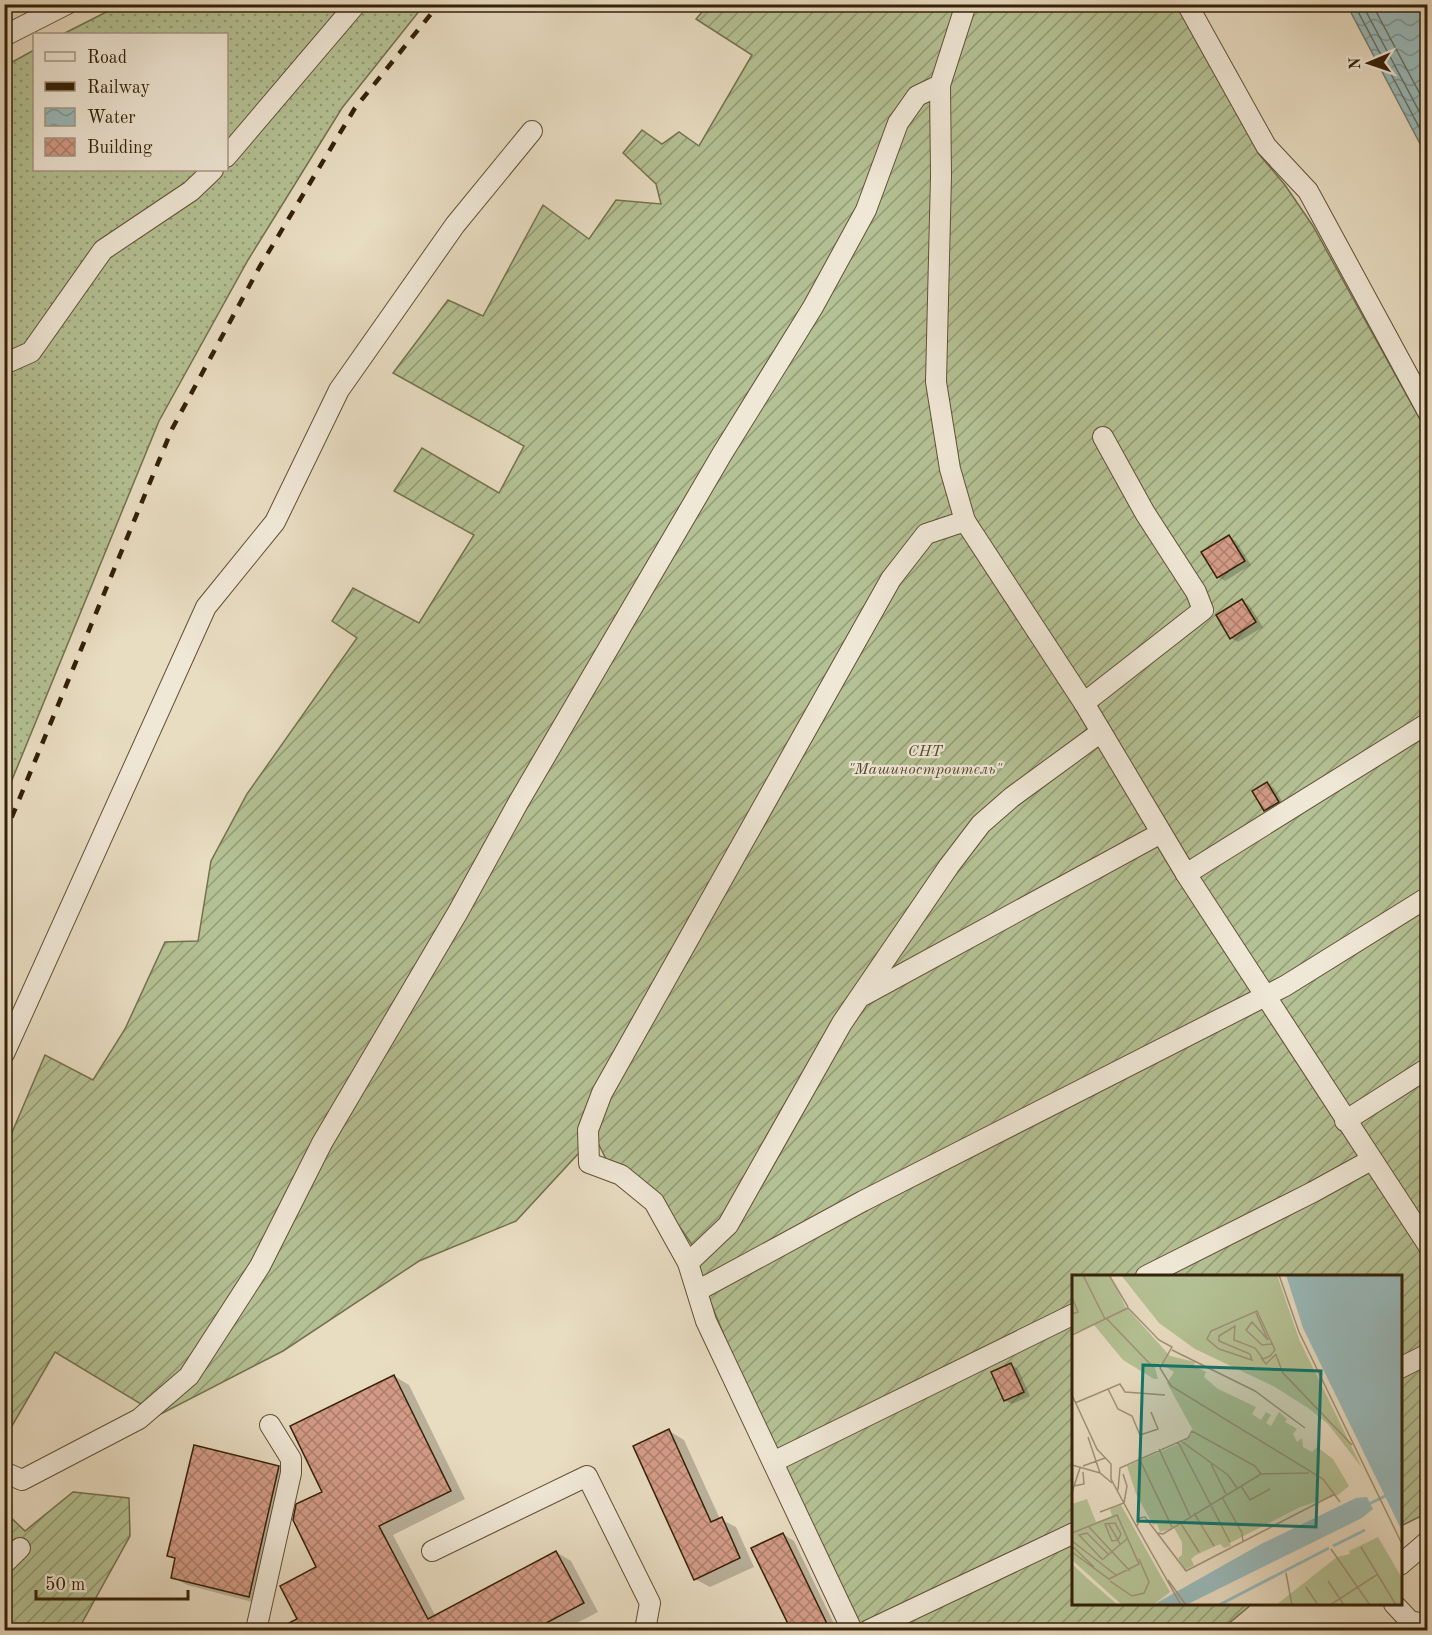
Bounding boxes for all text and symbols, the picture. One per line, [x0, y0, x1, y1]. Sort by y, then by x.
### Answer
legend [33, 33, 228, 171]
north arrow [1339, 33, 1399, 93]
text: Road [87, 49, 127, 67]
text: N [1348, 56, 1364, 70]
text: Railway [87, 79, 150, 97]
text: Water [87, 109, 136, 127]
text: Building [87, 139, 153, 157]
park label: СНТ "Машиностроитель" [848, 744, 1003, 778]
inset map [1072, 1275, 1402, 1605]
scale bar [36, 1563, 188, 1601]
text: 50 m [45, 1576, 85, 1594]

